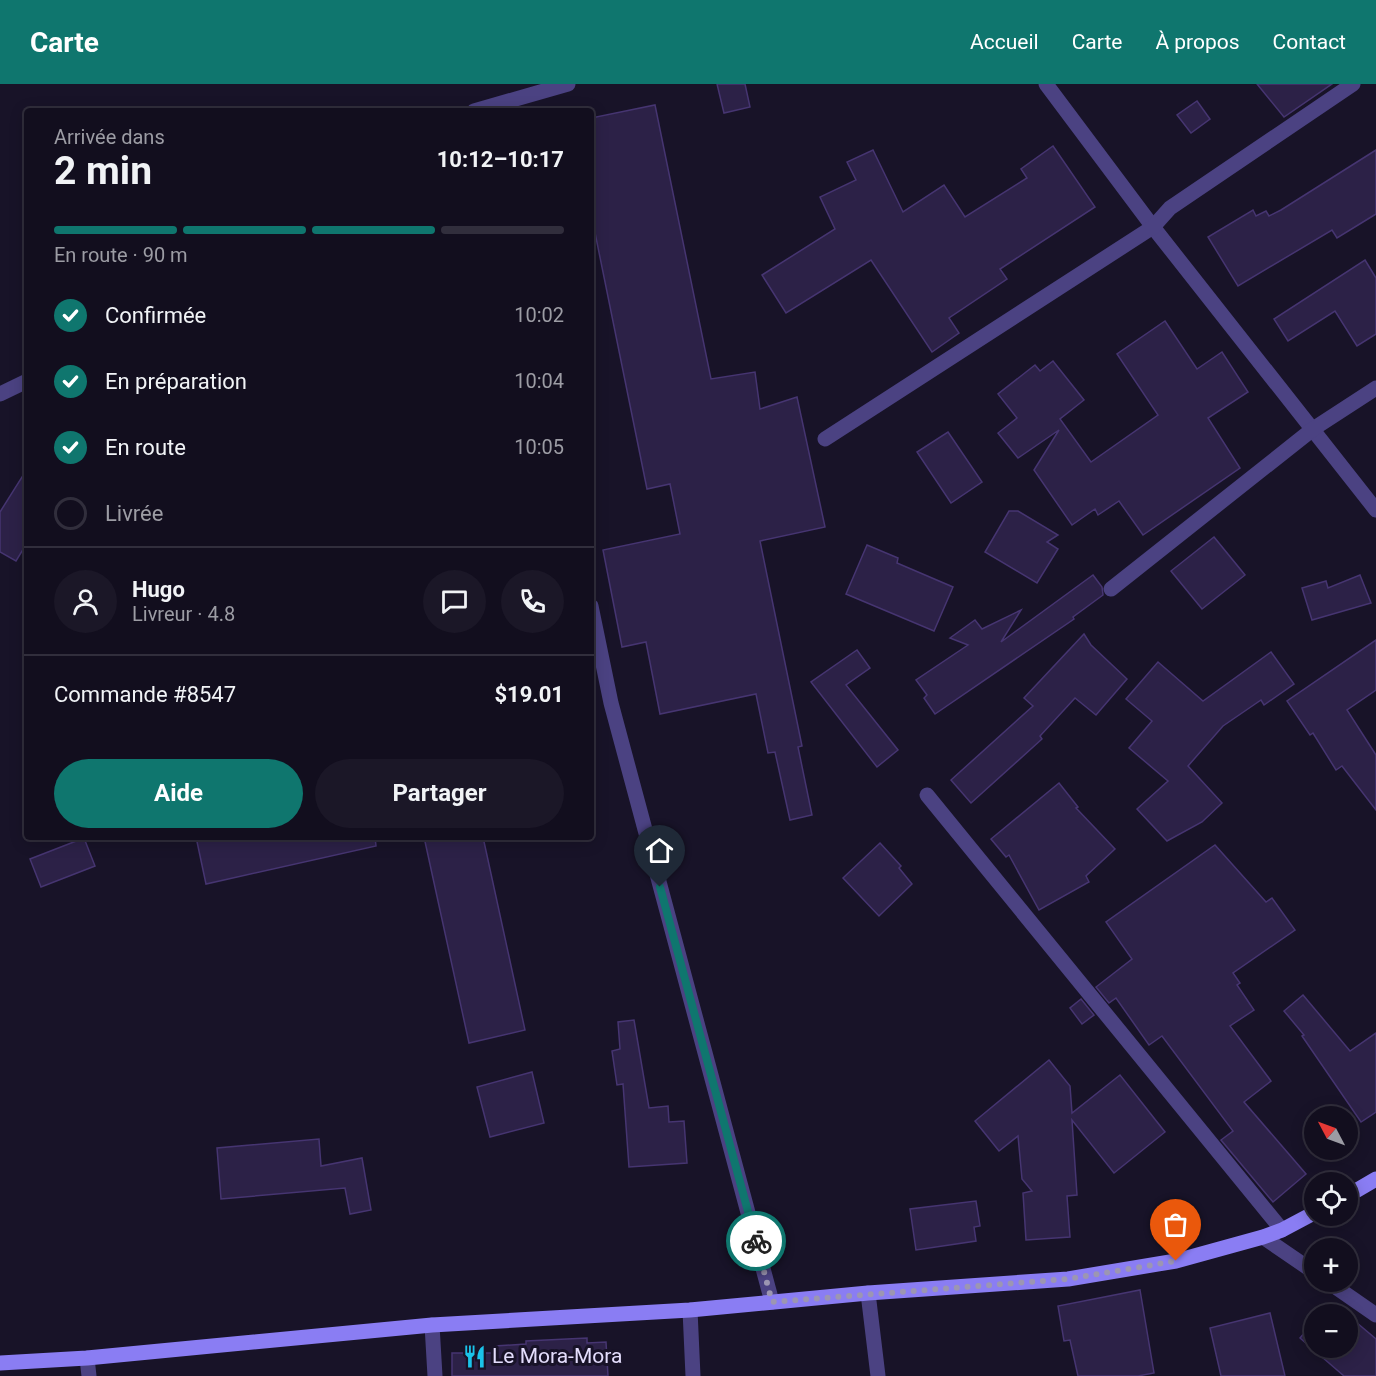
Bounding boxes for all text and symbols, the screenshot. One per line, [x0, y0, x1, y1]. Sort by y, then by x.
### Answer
text: Carte [30, 26, 99, 59]
text: Accueil [970, 30, 1039, 54]
text: Carte [1072, 30, 1122, 54]
text: À propos [1155, 30, 1240, 54]
text: Contact [1273, 30, 1346, 54]
text: Arrivée dans [54, 125, 165, 149]
text: 10:12–10:17 [437, 147, 564, 172]
text: 2 min [54, 148, 152, 194]
text: En route · 90 m [54, 243, 188, 267]
icon: check [54, 299, 87, 332]
text: Confirmée [105, 303, 206, 328]
text: 10:02 [514, 303, 564, 327]
icon: check [54, 365, 87, 398]
text: En préparation [105, 369, 247, 394]
text: 10:04 [514, 369, 564, 393]
icon: check [54, 431, 87, 464]
text: En route [105, 435, 186, 460]
text: 10:05 [514, 435, 564, 459]
text: Livrée [105, 501, 163, 526]
button: person [54, 570, 117, 633]
button: chat [423, 570, 486, 633]
button: phone [501, 570, 564, 633]
text: Hugo [132, 577, 185, 602]
text: Livreur · 4.8 [132, 602, 235, 626]
text: Commande #8547 [54, 682, 236, 707]
text: $19.01 [495, 682, 564, 707]
button: Aide [54, 759, 303, 828]
button: Partager [315, 759, 564, 828]
pin [634, 825, 685, 887]
icon: home [643, 834, 676, 867]
north arrow [1304, 1106, 1358, 1160]
map controls [1304, 1106, 1358, 1358]
button: locate [1304, 1172, 1358, 1226]
pin [1150, 1199, 1201, 1261]
icon: bag [1159, 1208, 1192, 1241]
courier [726, 1211, 786, 1271]
icon: bike [740, 1225, 773, 1258]
button: + [1304, 1238, 1358, 1292]
button: − [1304, 1304, 1358, 1358]
restaurant icon: Le Mora-Mora [461, 1343, 487, 1369]
place label: Le Mora-Mora [492, 1344, 622, 1368]

